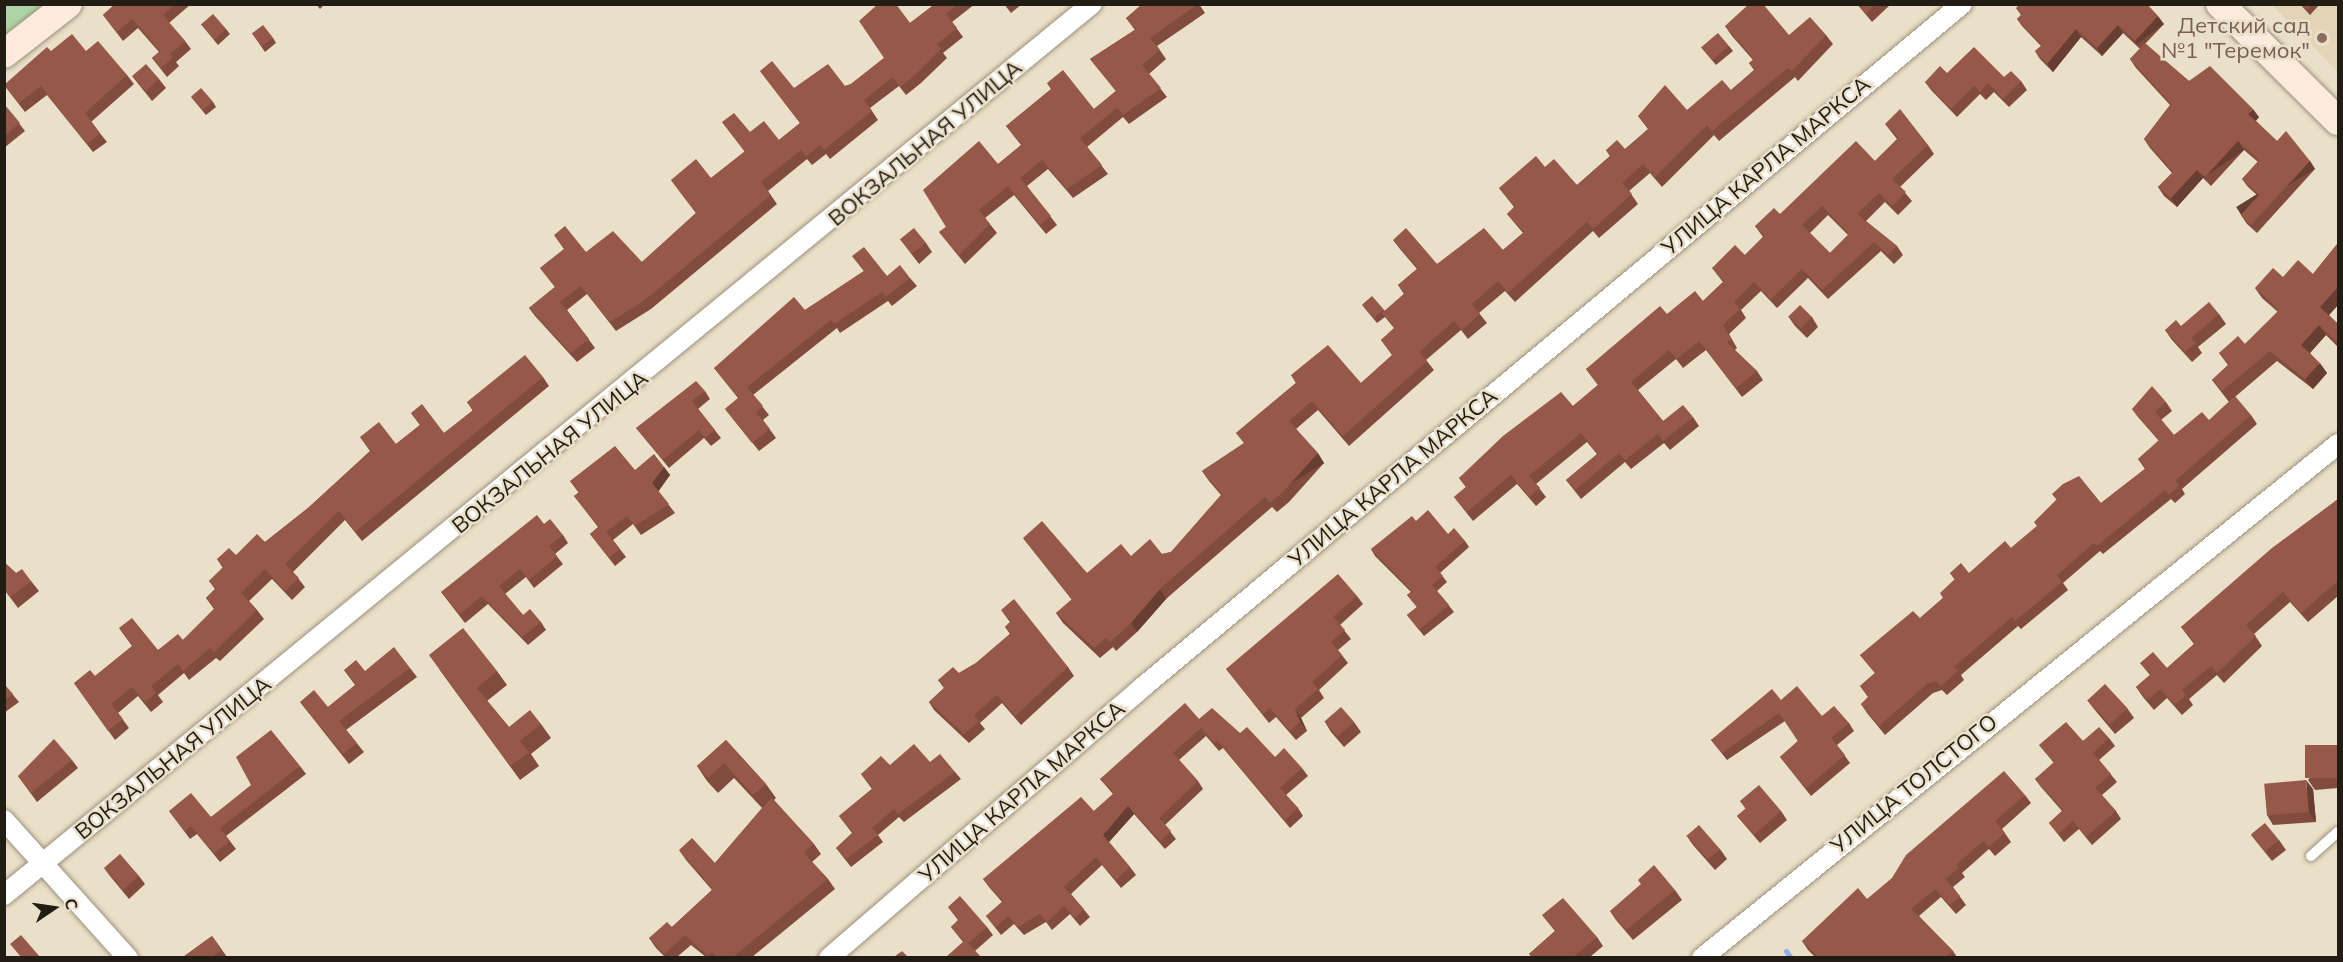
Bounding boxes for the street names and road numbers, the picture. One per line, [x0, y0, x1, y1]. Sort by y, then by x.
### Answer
street label: ВОКЗАЛЬНАЯ УЛИЦА [823, 54, 1027, 232]
street label: УЛИЦА КАРЛА МАРКСА [1656, 71, 1876, 261]
street label: ВОКЗАЛЬНАЯ УЛИЦА [447, 365, 653, 539]
street label: УЛИЦА КАРЛА МАРКСА [1283, 383, 1503, 573]
street label: ВОКЗАЛЬНАЯ УЛИЦА [70, 671, 276, 845]
street label: УЛИЦА КАРЛА МАРКСА [914, 695, 1130, 889]
street label: УЛИЦА ТОЛСТОГО [1825, 709, 2003, 859]

